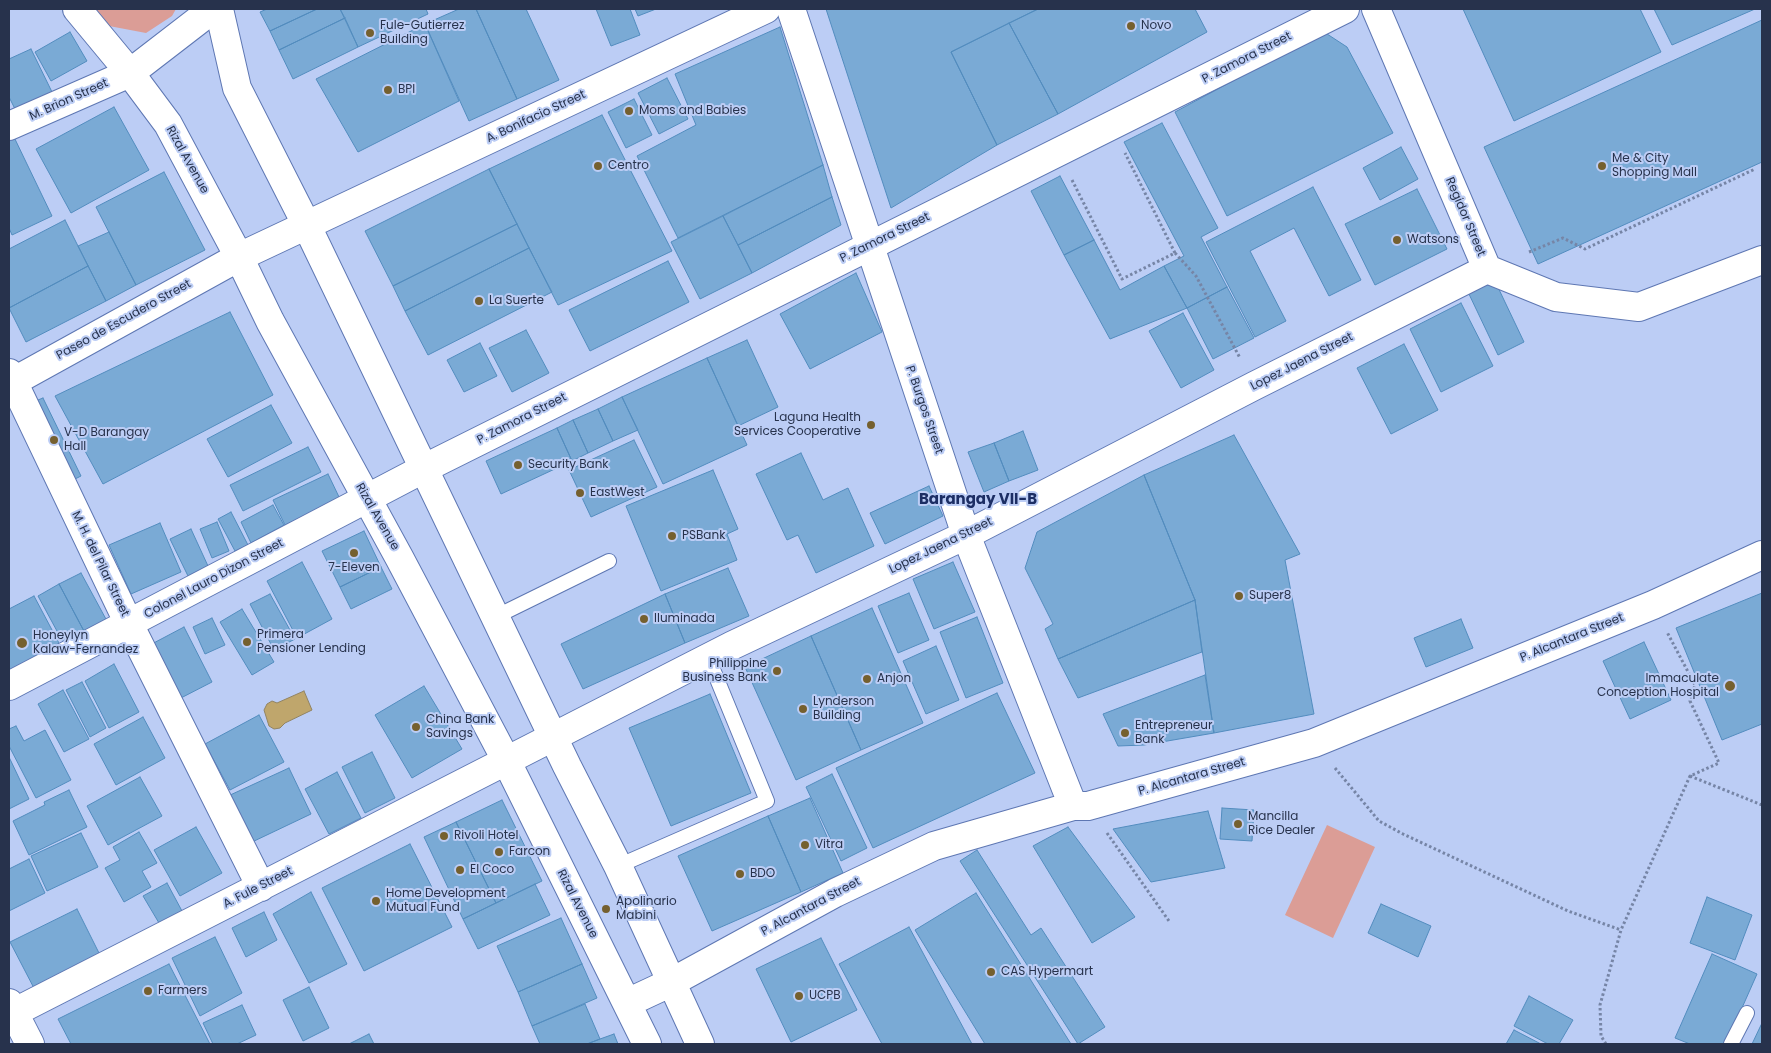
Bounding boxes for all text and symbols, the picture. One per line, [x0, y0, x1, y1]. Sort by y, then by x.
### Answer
place label: Fule-Gutierrez Building [380, 19, 464, 47]
place label: Novo [1141, 19, 1172, 33]
marker: Novo [1125, 20, 1137, 32]
marker: Fule-Gutierrez Building [364, 27, 376, 39]
street label: P. Zamora Street [1200, 29, 1294, 87]
street label: M. Brion Street [27, 76, 111, 124]
place label: BPI [398, 83, 415, 97]
marker: BPI [382, 84, 394, 96]
street label: A. Bonifacio Street [484, 88, 588, 146]
place label: Moms and Babies [639, 104, 746, 118]
marker: Moms and Babies [623, 105, 635, 117]
street label: Rizal Avenue [163, 124, 211, 196]
place label: Me & City Shopping Mall [1612, 152, 1697, 180]
place label: Centro [608, 159, 649, 173]
marker: Centro [592, 160, 604, 172]
marker: Me & City Shopping Mall [1596, 160, 1608, 172]
street label: Regidor Street [1442, 175, 1488, 259]
street label: P. Zamora Street [838, 210, 932, 266]
place label: Watsons [1407, 233, 1459, 247]
marker: Watsons [1391, 234, 1403, 246]
street label: Paseo de Escudero Street [54, 277, 194, 363]
place label: La Suerte [489, 294, 544, 308]
marker: La Suerte [473, 295, 485, 307]
street label: Lopez Jaena Street [1248, 330, 1356, 394]
street label: P. Burgos Street [902, 364, 946, 456]
street label: P. Zamora Street [475, 390, 569, 448]
place label: Laguna Health Services Cooperative [734, 411, 861, 439]
marker: Laguna Health Services Cooperative [865, 419, 877, 431]
place label: V-D Barangay Hall [64, 426, 149, 454]
marker: V-D Barangay Hall [48, 434, 60, 446]
place label: Security Bank [528, 458, 609, 472]
marker: Security Bank [512, 459, 524, 471]
street label: Rizal Avenue [352, 481, 402, 553]
place label: EastWest [590, 486, 645, 500]
marker: EastWest [574, 487, 586, 499]
district label: Barangay VII-B [919, 491, 1037, 509]
street label: M. H. del Pilar Street [68, 509, 132, 619]
street label: Lopez Jaena Street [887, 515, 995, 577]
place label: PSBank [682, 529, 725, 543]
marker: PSBank [666, 530, 678, 542]
street label: Colonel Lauro Dizon Street [142, 536, 286, 622]
marker: 7-Eleven [348, 547, 360, 559]
place label: 7-Eleven [328, 561, 380, 575]
place label: Super8 [1249, 589, 1291, 603]
marker: Super8 [1233, 590, 1245, 602]
street label: P. Alcantara Street [1518, 611, 1626, 665]
place label: Iluminada [654, 612, 715, 626]
marker: Iluminada [638, 613, 650, 625]
place label: Primera Pensioner Lending [257, 628, 366, 656]
place label: Honeylyn Kalaw-Fernandez [33, 629, 138, 657]
marker: Honeylyn Kalaw-Fernandez [15, 636, 29, 650]
marker: Primera Pensioner Lending [241, 636, 253, 648]
place label: Philippine Business Bank [683, 657, 767, 685]
marker: Philippine Business Bank [771, 665, 783, 677]
place label: Anjon [877, 672, 911, 686]
place label: Immaculate Conception Hospital [1597, 672, 1719, 700]
marker: Anjon [861, 673, 873, 685]
marker: Immaculate Conception Hospital [1723, 679, 1737, 693]
place label: Lynderson Building [813, 695, 874, 723]
marker: Lynderson Building [797, 703, 809, 715]
place label: China Bank Savings [426, 713, 494, 741]
place label: Entrepreneur Bank [1135, 719, 1212, 747]
marker: China Bank Savings [410, 721, 422, 733]
marker: Entrepreneur Bank [1119, 727, 1131, 739]
street label: P. Alcantara Street [1137, 755, 1247, 799]
place label: Mancilla Rice Dealer [1248, 810, 1315, 838]
marker: Mancilla Rice Dealer [1232, 818, 1244, 830]
place label: Rivoli Hotel [454, 829, 519, 843]
marker: Rivoli Hotel [438, 830, 450, 842]
place label: Vitra [815, 838, 843, 852]
marker: Vitra [799, 839, 811, 851]
place label: Farcon [509, 845, 550, 859]
marker: Farcon [493, 846, 505, 858]
place label: El Coco [470, 863, 514, 877]
street label: A. Fule Street [221, 864, 295, 912]
marker: El Coco [454, 864, 466, 876]
street label: Rizal Avenue [554, 867, 600, 941]
place label: BDO [750, 867, 775, 881]
marker: BDO [734, 868, 746, 880]
street label: P. Alcantara Street [759, 875, 863, 939]
place label: Home Development Mutual Fund [386, 887, 506, 915]
marker: Home Development Mutual Fund [370, 895, 382, 907]
place label: Apolinario Mabini [616, 895, 677, 923]
marker: Apolinario Mabini [600, 903, 612, 915]
place label: CAS Hypermart [1001, 965, 1093, 979]
marker: CAS Hypermart [985, 966, 997, 978]
place label: Farmers [158, 984, 207, 998]
marker: Farmers [142, 985, 154, 997]
place label: UCPB [809, 989, 841, 1003]
marker: UCPB [793, 990, 805, 1002]

